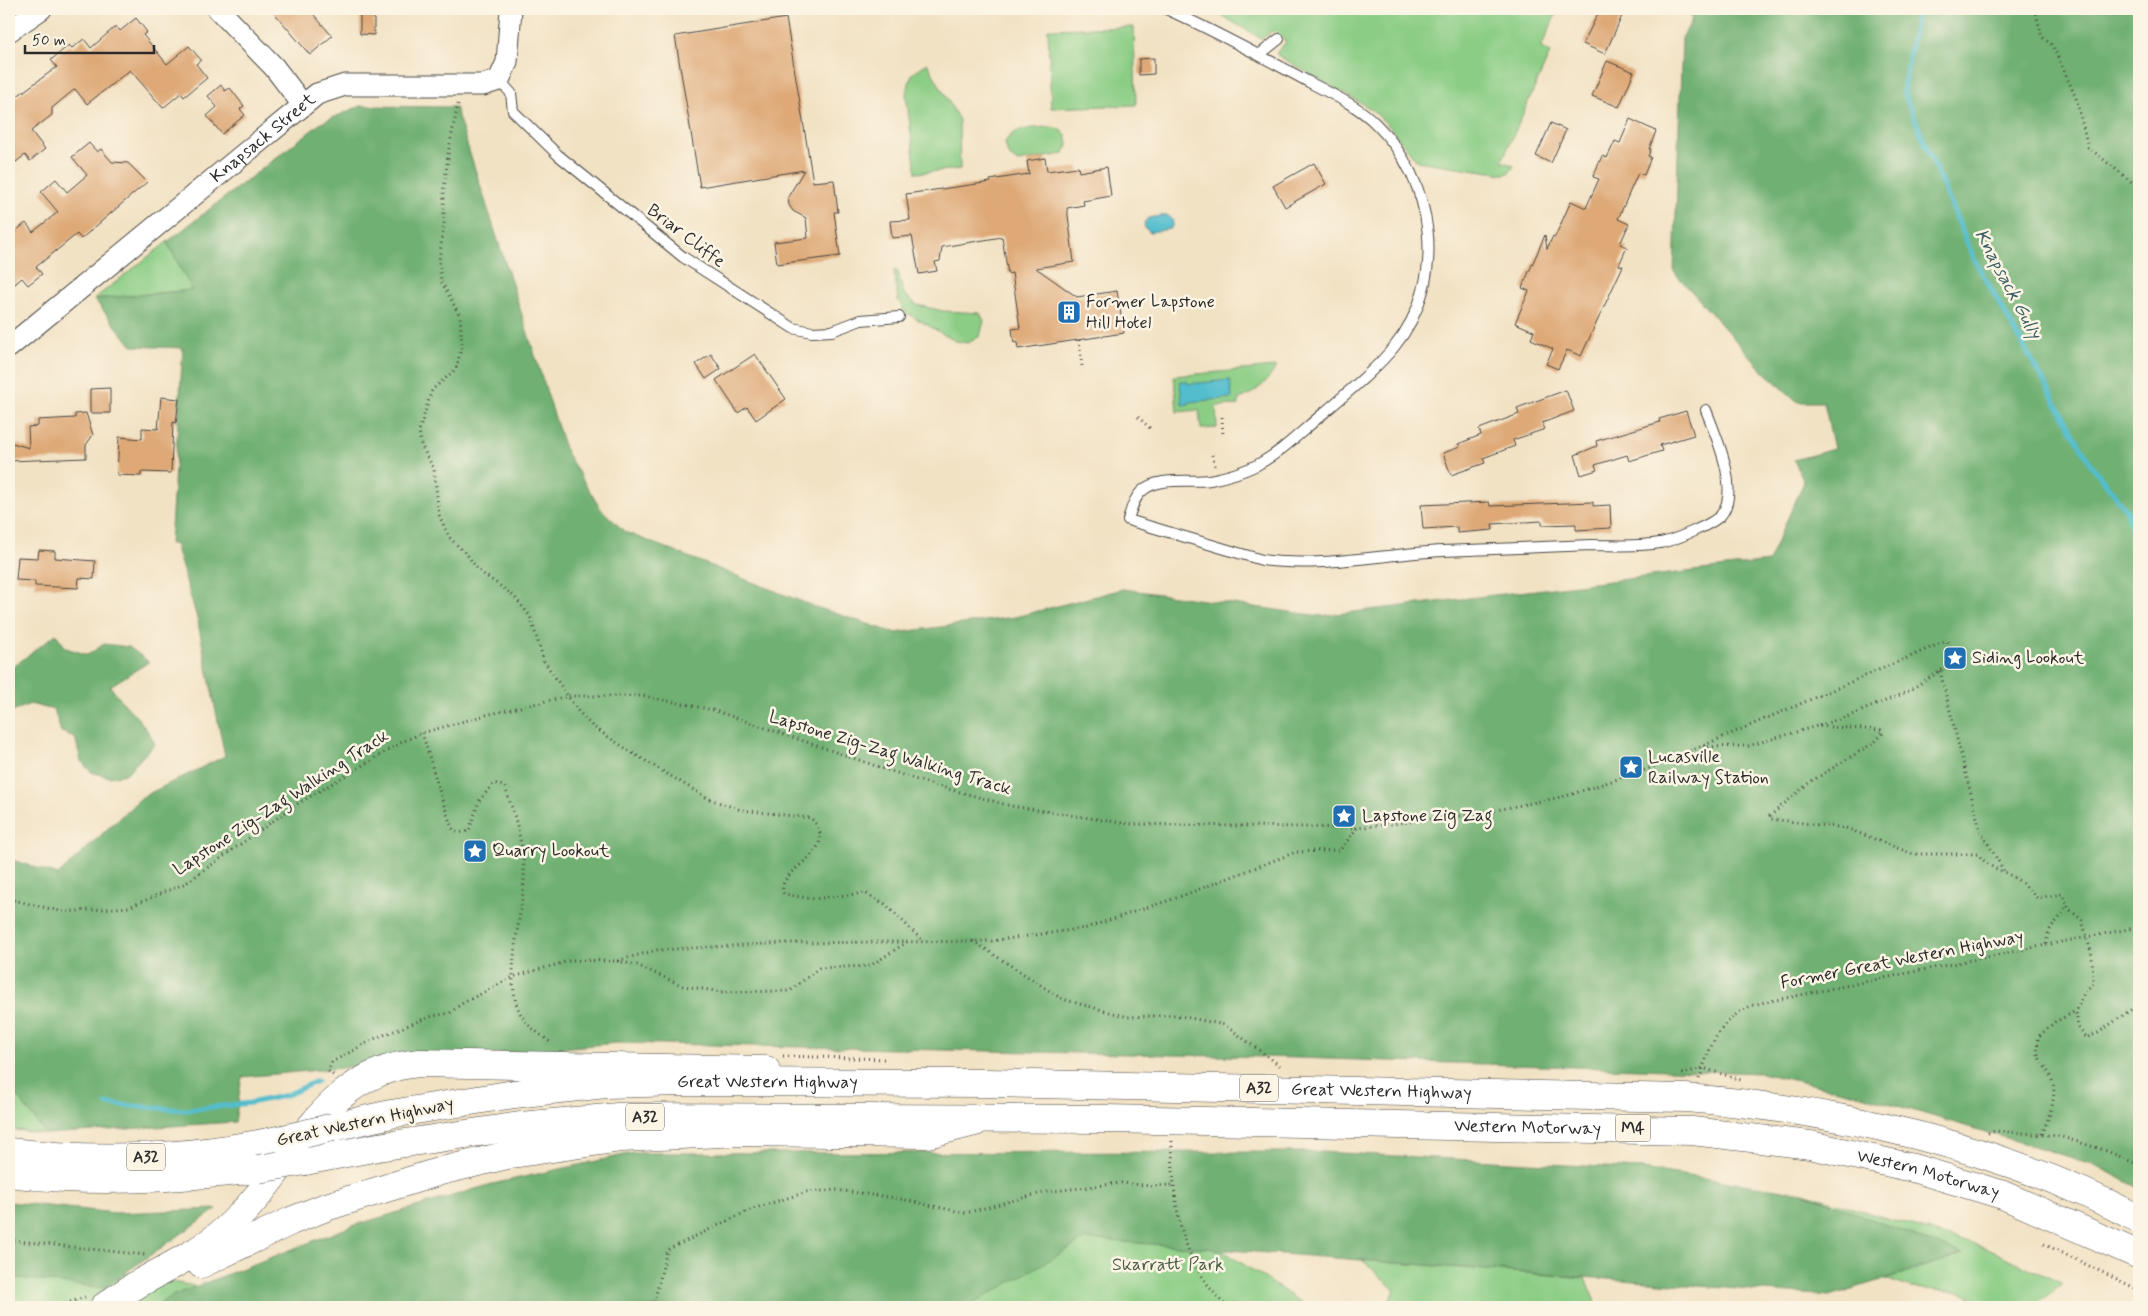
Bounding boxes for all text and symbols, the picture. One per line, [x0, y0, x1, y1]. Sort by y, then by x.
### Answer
scale bar [25, 22, 154, 54]
text: 50 m [32, 31, 66, 51]
street label: Knapsack Street [206, 87, 321, 189]
street label: Briar Cliffe [642, 199, 730, 273]
water label: Knapsack Gully [1969, 225, 2048, 345]
place label: Former Lapstone Hill Hotel [1086, 290, 1215, 335]
building icon: Former Lapstone Hill Hotel [1056, 299, 1082, 325]
place icon: Siding Lookout [1942, 645, 1968, 671]
place label: Siding Lookout [1972, 646, 2084, 670]
street label: Lapstone Zig-Zag Walking Track [765, 705, 1014, 803]
street label: Lapstone Zig-Zag Walking Track [169, 724, 394, 883]
place label: Lucasville Railway Station [1648, 745, 1769, 790]
place icon: Lucasville Railway Station [1618, 754, 1644, 780]
place icon: Lapstone Zig Zag [1331, 803, 1357, 829]
place label: Lapstone Zig Zag [1362, 804, 1493, 830]
place icon: Quarry Lookout [462, 838, 488, 864]
place label: Quarry Lookout [492, 839, 610, 863]
street label: Former Great Western Highway [1778, 925, 2026, 995]
street label: Great Western Highway [677, 1070, 858, 1095]
road number: A32 [1240, 1074, 1278, 1102]
street label: Great Western Highway [1291, 1078, 1472, 1105]
street label: Great Western Highway [274, 1091, 456, 1153]
road number: A32 [626, 1104, 664, 1130]
street label: Western Motorway [1454, 1114, 1601, 1141]
road number: M4 [1616, 1114, 1650, 1142]
road number: A32 [127, 1144, 165, 1170]
street label: Western Motorway [1854, 1144, 2002, 1205]
park label: Skarratt Park [1112, 1253, 1224, 1277]

